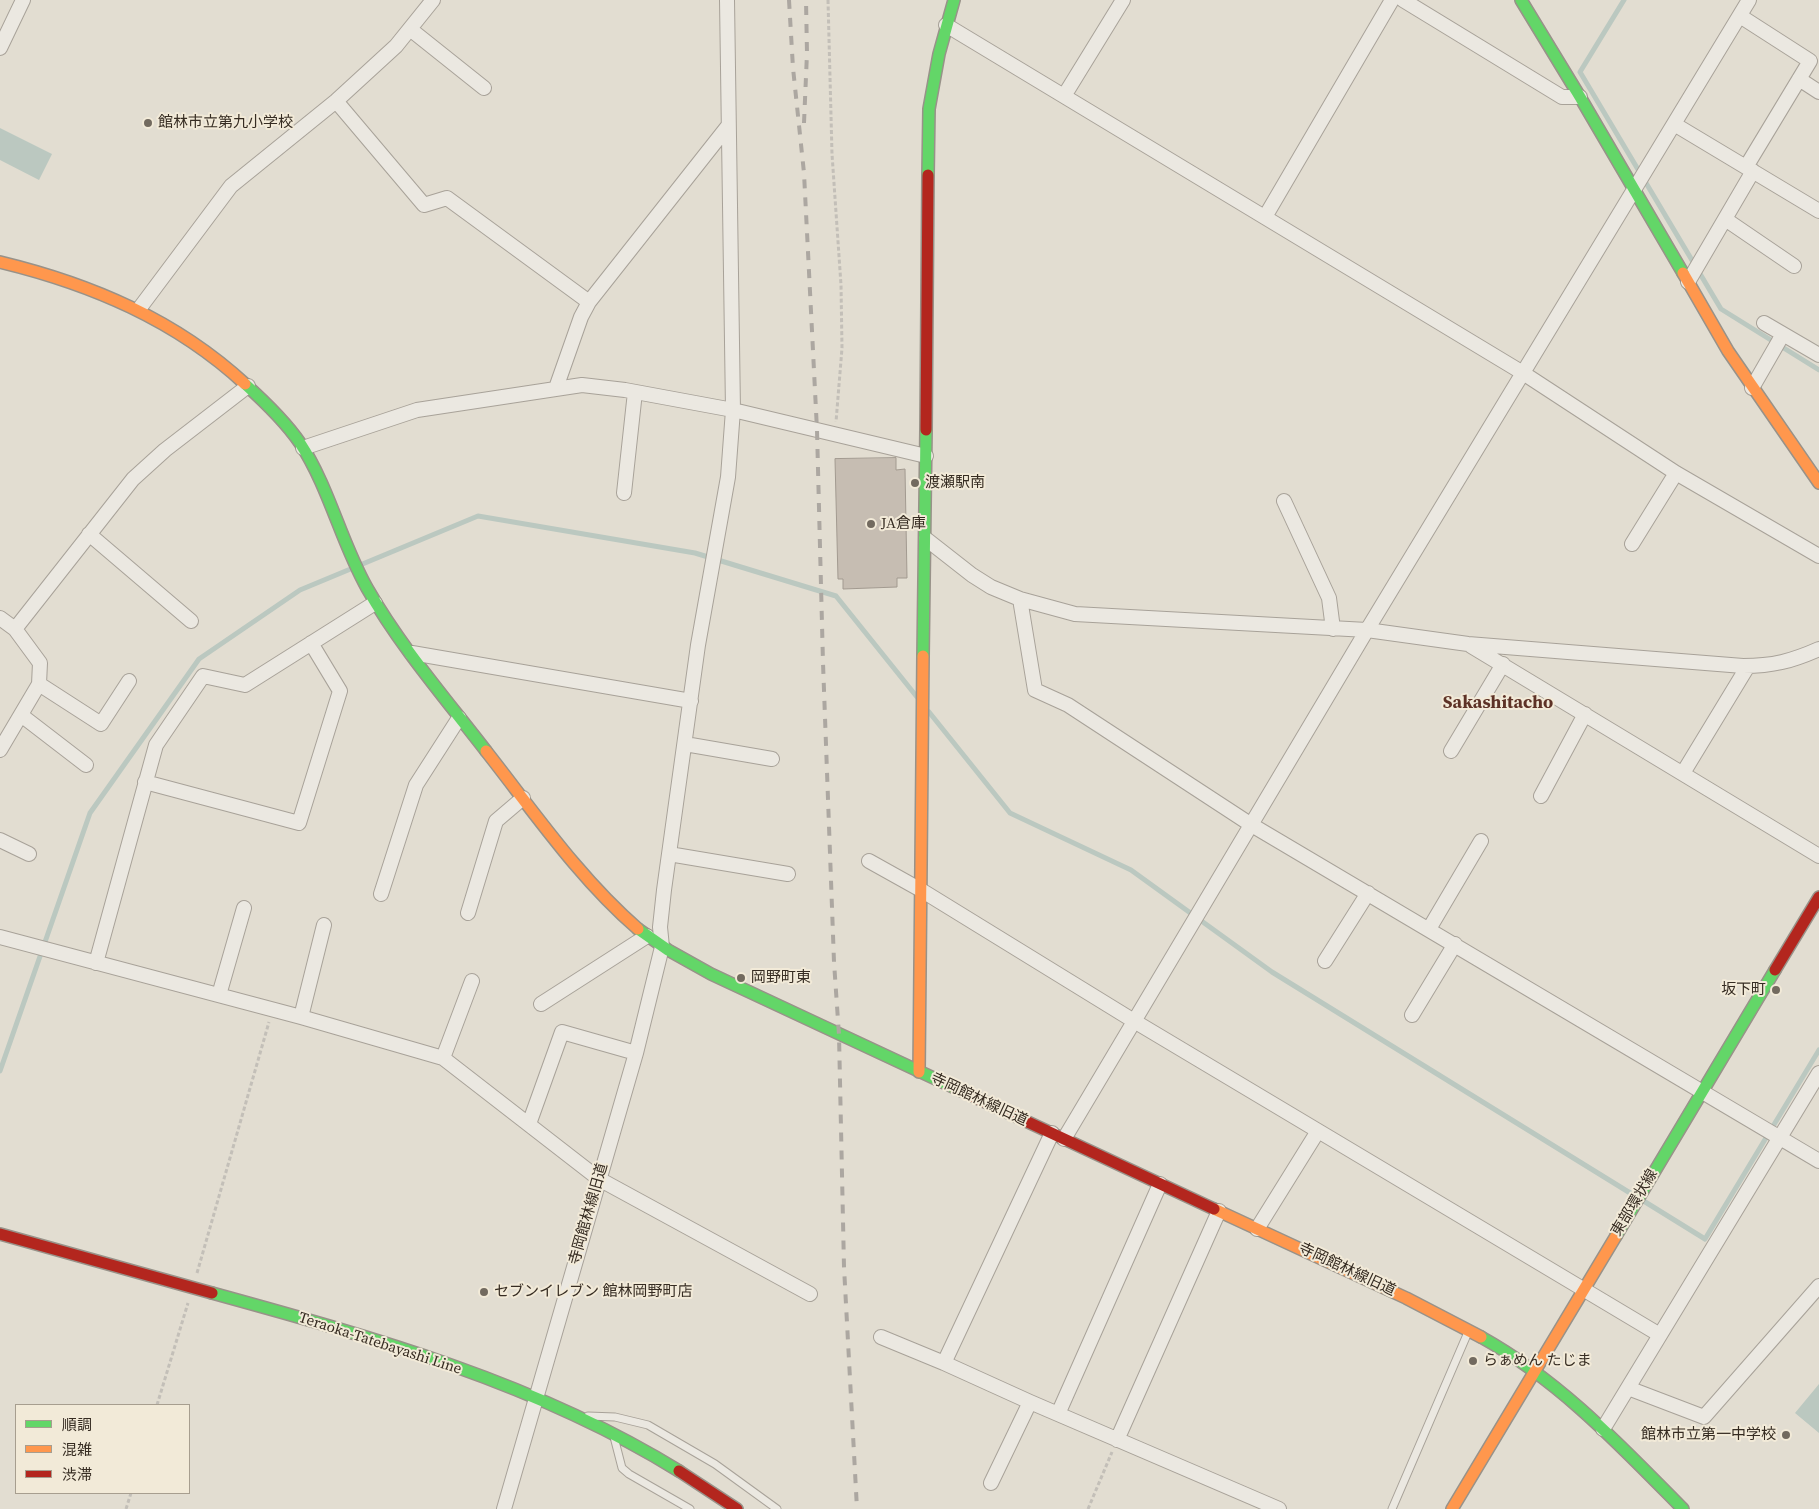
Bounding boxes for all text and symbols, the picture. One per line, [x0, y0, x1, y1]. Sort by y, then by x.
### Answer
place label: 館林市立第九小学校 [158, 114, 293, 132]
marker: 館林市立第九小学校 [142, 117, 154, 129]
place label: 渡瀬駅南 [925, 474, 985, 492]
marker: 渡瀬駅南 [909, 477, 921, 489]
place label: JA倉庫 [881, 515, 926, 533]
marker: JA倉庫 [865, 518, 877, 530]
district label: Sakashitacho [1443, 692, 1553, 714]
place label: 岡野町東 [751, 969, 811, 987]
marker: 岡野町東 [735, 972, 747, 984]
place label: 坂下町 [1721, 981, 1766, 999]
marker: 坂下町 [1770, 984, 1782, 996]
street label: 寺岡館林線旧道 [928, 1070, 1030, 1130]
street label: 寺岡館林線旧道 [566, 1161, 612, 1267]
street label: 東部環状線 [1608, 1166, 1662, 1240]
street label: 寺岡館林線旧道 [1296, 1240, 1398, 1300]
place label: セブンイレブン 館林岡野町店 [494, 1283, 692, 1301]
marker: セブンイレブン 館林岡野町店 [478, 1286, 490, 1298]
street label: Teraoka-Tatebayashi Line [296, 1309, 464, 1379]
place label: らぁめん たじま [1483, 1352, 1591, 1370]
marker: らぁめん たじま [1467, 1355, 1479, 1367]
legend [15, 1404, 190, 1494]
text: 順調 [62, 1414, 92, 1435]
place label: 館林市立第一中学校 [1641, 1426, 1776, 1444]
marker: 館林市立第一中学校 [1780, 1429, 1792, 1441]
text: 混雑 [62, 1439, 92, 1460]
text: 渋滞 [62, 1464, 92, 1485]

